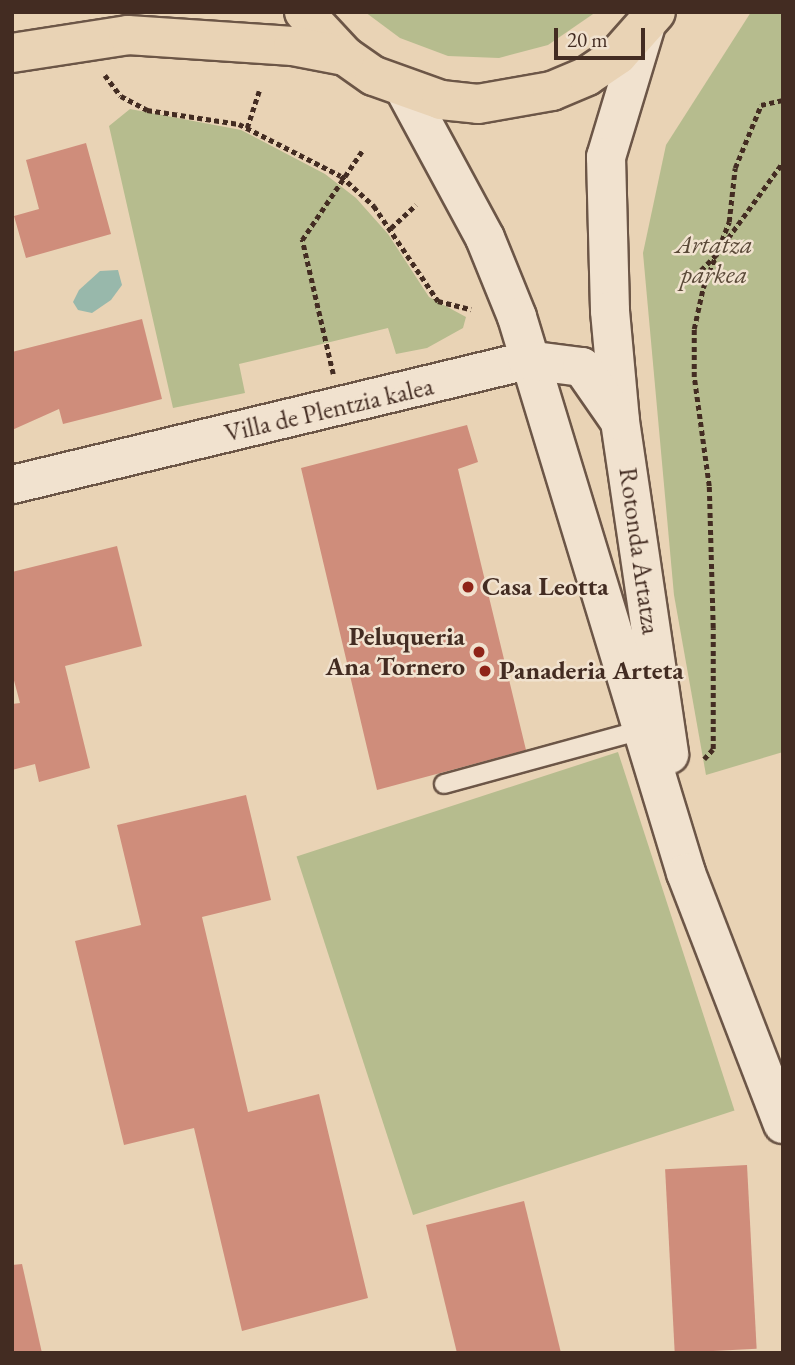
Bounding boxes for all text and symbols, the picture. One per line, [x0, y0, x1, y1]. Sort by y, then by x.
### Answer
scale bar [557, 14, 648, 58]
text: 20 m [567, 26, 608, 53]
park label: Artatza parkea [675, 229, 753, 290]
street label: Villa de Plentzia kalea [221, 371, 437, 449]
street label: Rotonda Artatza [612, 465, 666, 637]
place label: Casa Leotta [482, 571, 609, 603]
marker: Casa Leotta [460, 579, 476, 595]
place label: Peluqueria Ana Tornero [326, 621, 465, 682]
marker: Peluqueria Ana Tornero [471, 644, 487, 660]
place label: Panaderia Arteta [499, 655, 684, 687]
marker: Panaderia Arteta [477, 663, 493, 679]

